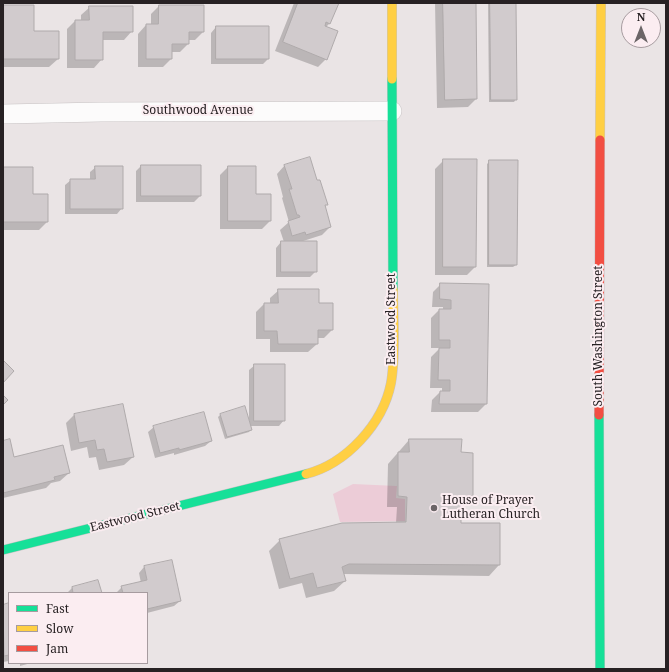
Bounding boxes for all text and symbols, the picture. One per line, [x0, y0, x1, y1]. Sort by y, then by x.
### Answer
north arrow [621, 8, 661, 48]
text: N [637, 9, 645, 24]
street label: Southwood Avenue [143, 104, 253, 118]
street label: South Washington Street [592, 265, 606, 407]
street label: Eastwood Street [385, 273, 399, 365]
place label: House of Prayer Lutheran Church [442, 494, 540, 522]
street label: Eastwood Street [89, 499, 181, 535]
marker: House of Prayer Lutheran Church [429, 503, 439, 513]
legend [8, 592, 148, 664]
text: Fast [46, 600, 69, 617]
text: Slow [46, 620, 74, 637]
text: Jam [46, 640, 68, 657]

